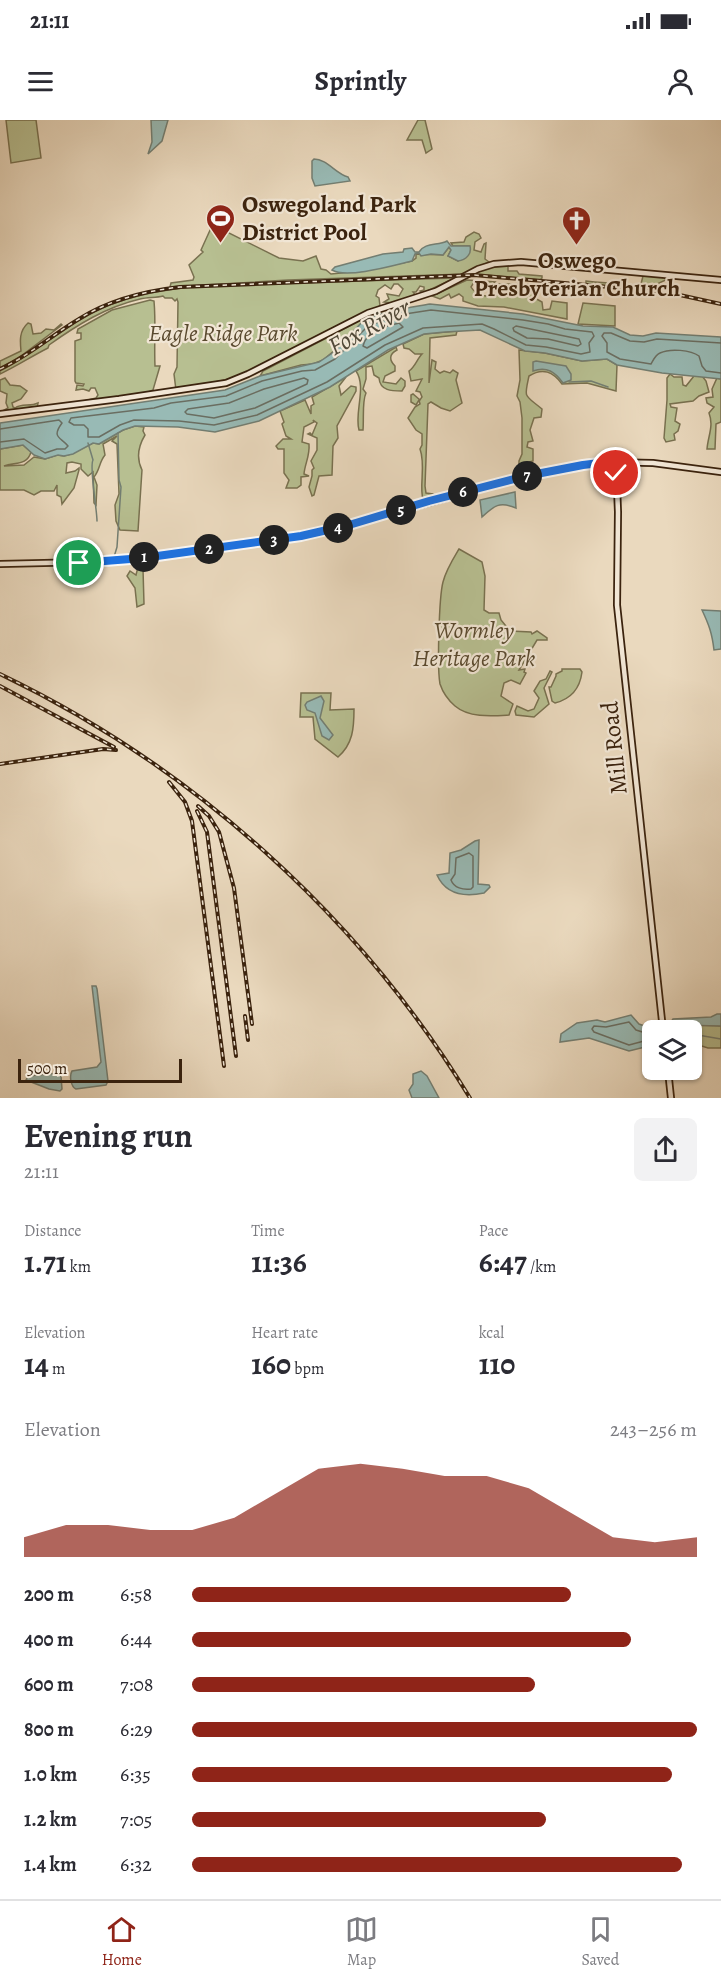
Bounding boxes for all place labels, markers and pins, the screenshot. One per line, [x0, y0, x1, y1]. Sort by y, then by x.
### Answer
place label: Oswegoland Park District Pool [242, 188, 417, 248]
sports icon: Oswegoland Park District Pool [205, 202, 237, 244]
church icon: Oswego Presbyterian Church [561, 204, 593, 246]
place label: Oswego Presbyterian Church [474, 244, 680, 304]
pin [590, 447, 641, 498]
pin: 7 [512, 461, 542, 491]
pin: 6 [448, 477, 478, 507]
pin: 5 [386, 495, 416, 525]
pin: 4 [323, 513, 353, 543]
pin: 3 [259, 525, 289, 555]
pin: 2 [194, 534, 224, 564]
pin [53, 537, 104, 588]
pin: 1 [129, 542, 159, 572]

